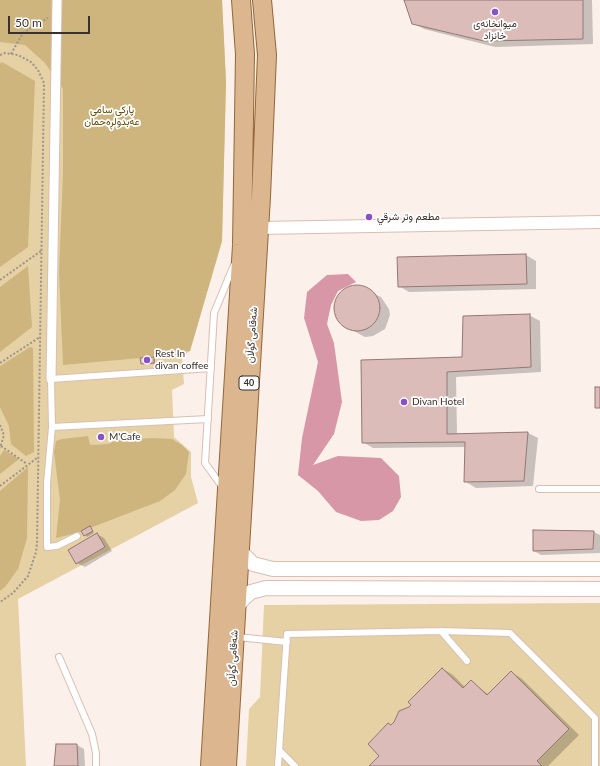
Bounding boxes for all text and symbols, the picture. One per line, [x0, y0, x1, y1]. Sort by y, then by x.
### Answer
marker: میوانخانەی خانزاد [490, 7, 500, 17]
scale bar [10, 8, 92, 34]
text: 50 m [15, 15, 42, 30]
place label: میوانخانەی خانزاد [473, 18, 517, 42]
park label: پارکی سامی عەبدولڕەحمان [84, 104, 140, 128]
place label: مطعم وتر شرقي [377, 211, 440, 223]
marker: مطعم وتر شرقي [364, 212, 374, 222]
street label: شەقامی گوڵان [244, 307, 260, 363]
place label: Rest In divan coffee [155, 348, 208, 372]
marker: Rest In divan coffee [142, 355, 152, 365]
road number: 40 [239, 376, 259, 390]
place label: Divan Hotel [412, 396, 464, 408]
marker: Divan Hotel [399, 397, 409, 407]
place label: M'Cafe [109, 431, 141, 443]
marker: M'Cafe [96, 432, 106, 442]
street label: شەقامی گوڵان [226, 630, 240, 686]

